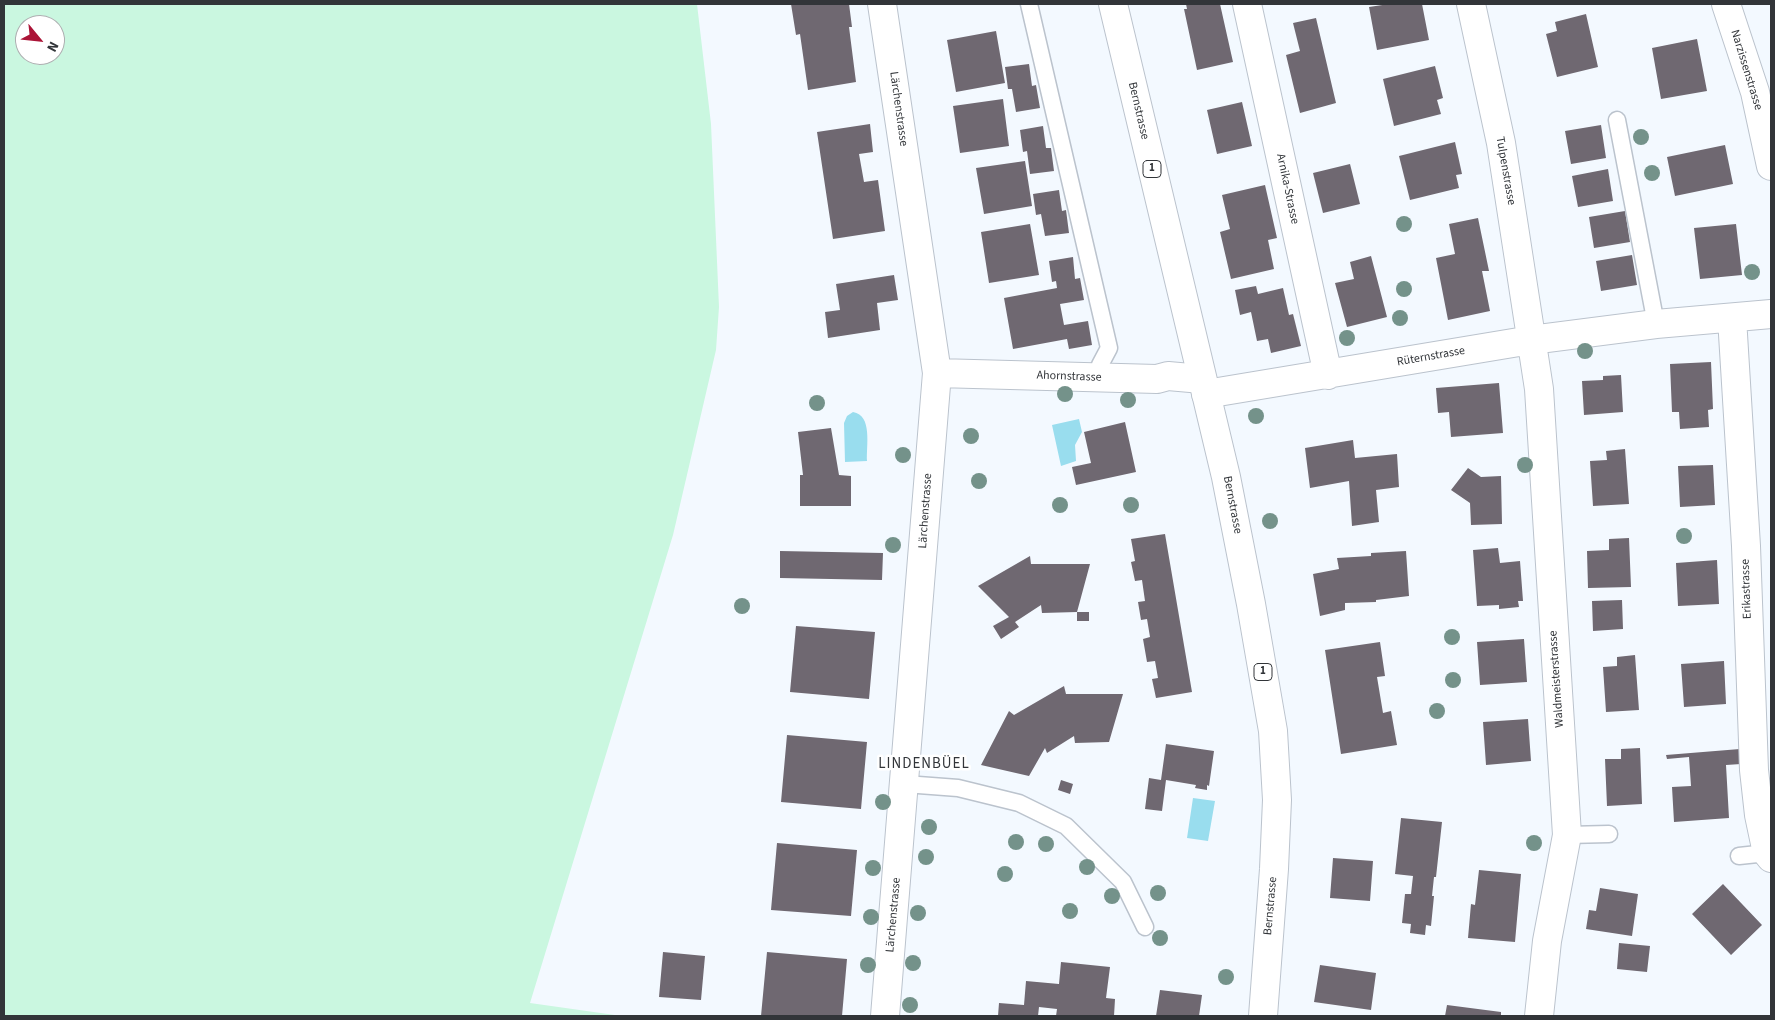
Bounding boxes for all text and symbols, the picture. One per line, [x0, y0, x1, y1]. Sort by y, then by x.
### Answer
north arrow [15, 15, 65, 65]
street label: Narzissenstrasse [1727, 28, 1765, 112]
text: N [41, 38, 63, 55]
street label: Lärchenstrasse [886, 71, 910, 147]
street label: Bernstrasse [1124, 81, 1152, 141]
street label: Tulpenstrasse [1492, 136, 1518, 206]
street label: Arnika-Strasse [1273, 152, 1301, 226]
road number: 1 [1143, 160, 1161, 178]
street label: Rüternstrasse [1396, 344, 1466, 370]
street label: Ahornstrasse [1036, 369, 1102, 385]
street label: Lärchenstrasse [916, 473, 936, 549]
street label: Bernstrasse [1219, 475, 1245, 535]
street label: Erikastrasse [1739, 559, 1755, 619]
street label: Waldmeisterstrasse [1546, 630, 1568, 728]
road number: 1 [1254, 664, 1272, 680]
district label: LINDENBÜEL [877, 756, 971, 774]
street label: Bernstrasse [1261, 876, 1281, 936]
street label: Lärchenstrasse [884, 877, 904, 953]

